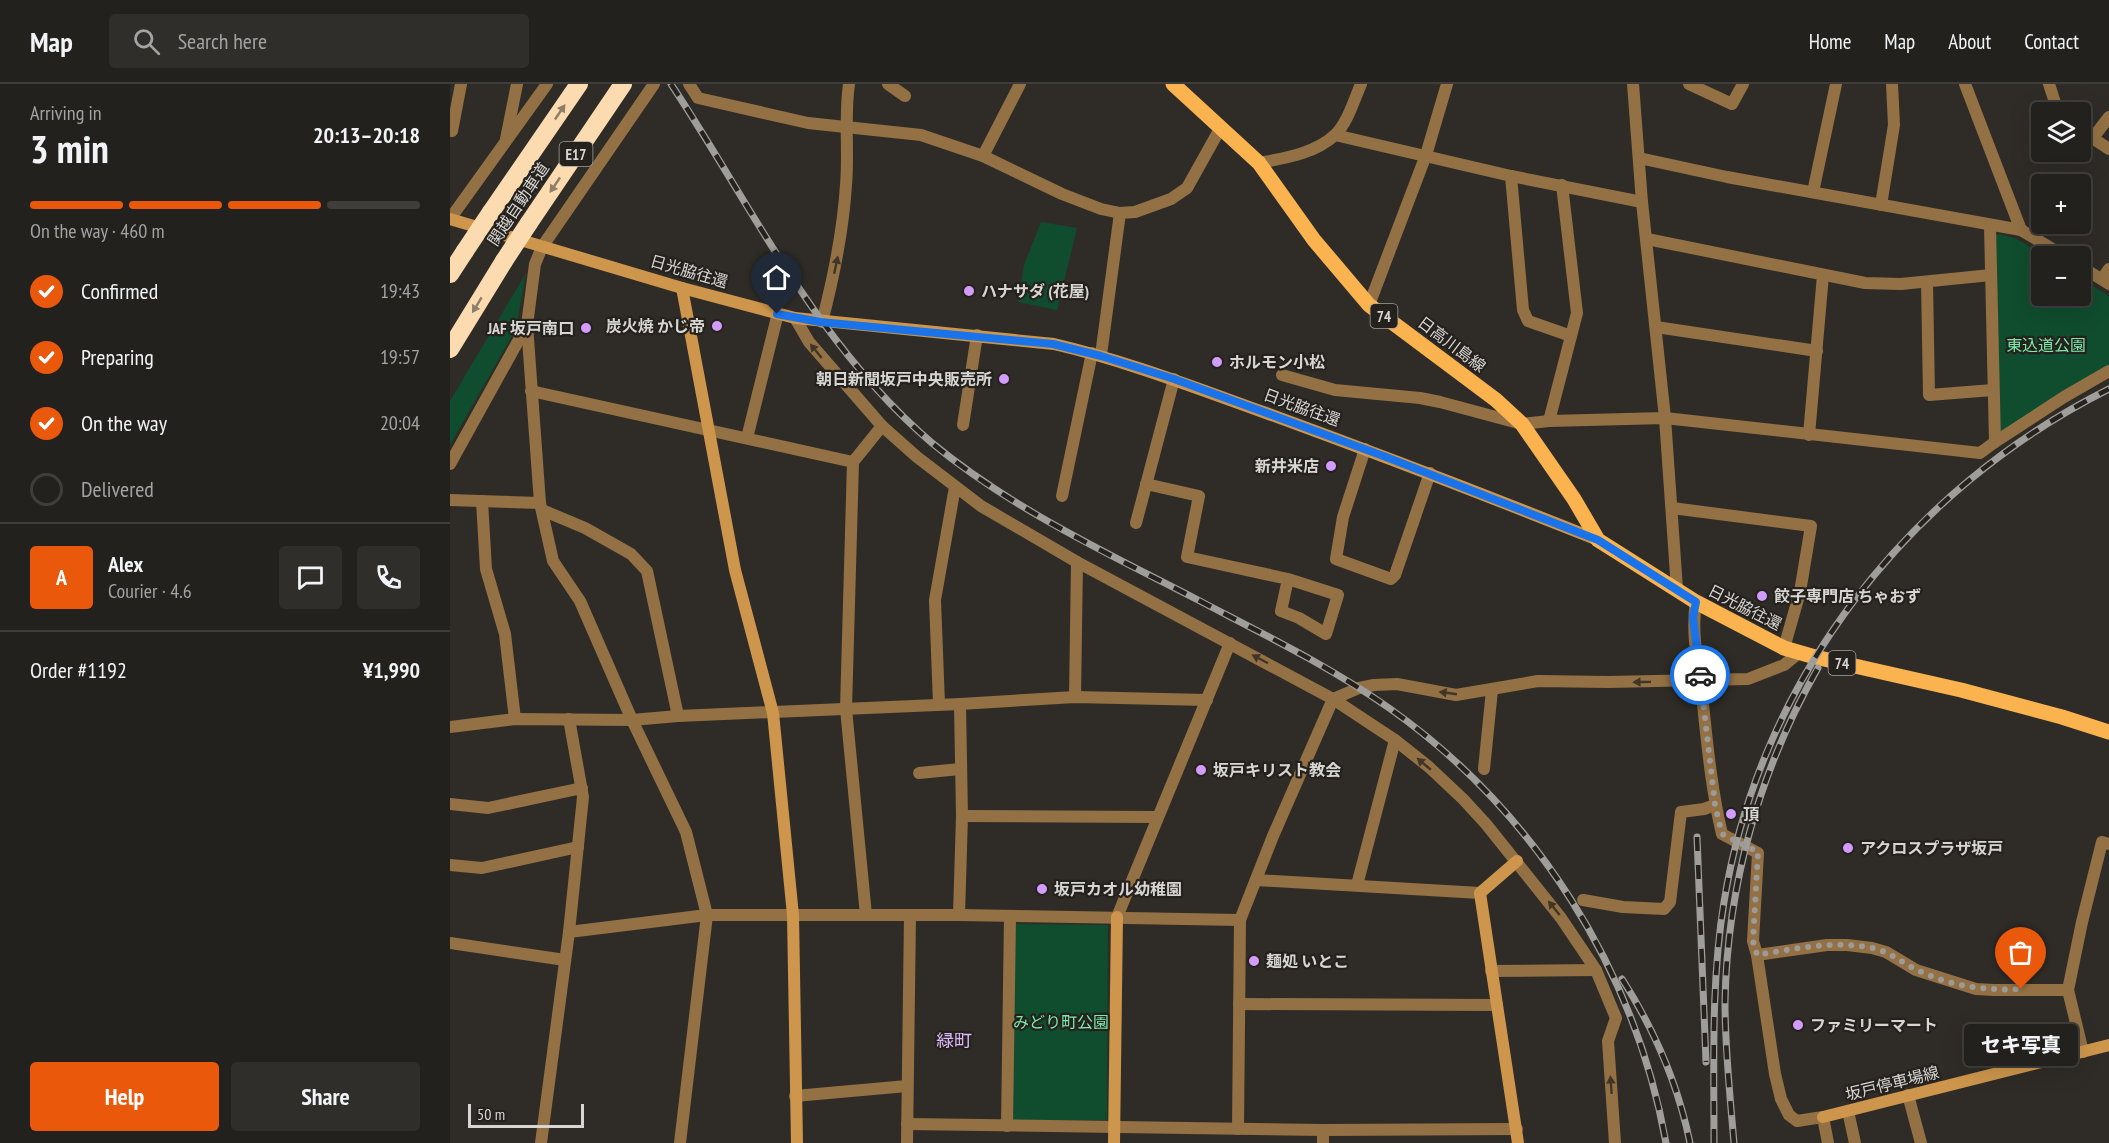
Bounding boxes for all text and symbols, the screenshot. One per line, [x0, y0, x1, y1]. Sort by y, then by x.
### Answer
search box [109, 14, 529, 68]
text: Map [30, 23, 73, 60]
icon: search [130, 25, 163, 58]
text: Search here [178, 27, 267, 55]
text: Home [1809, 28, 1851, 55]
text: Map [1884, 28, 1915, 55]
text: About [1948, 28, 1991, 55]
text: Contact [2024, 28, 2079, 55]
text: Arriving in [30, 100, 102, 126]
map controls [2031, 102, 2091, 306]
button: layers [2031, 102, 2091, 162]
one-way arrow [554, 104, 566, 120]
text: 20:13–20:18 [313, 121, 420, 149]
text: 3 min [30, 123, 109, 174]
road number: E17 [560, 142, 592, 166]
street label: 関越自動車道 [483, 159, 553, 249]
button: + [2031, 174, 2091, 234]
one-way arrow [549, 176, 561, 192]
text: On the way · 460 m [30, 218, 165, 244]
button: − [2031, 246, 2091, 306]
street label: 日光脇往還 [648, 250, 730, 292]
pin [751, 252, 802, 314]
one-way arrow [832, 255, 841, 274]
icon: home [760, 261, 793, 294]
icon: check [30, 275, 63, 308]
text: Confirmed [81, 277, 158, 305]
text: 19:43 [380, 278, 420, 304]
place label: ハナサダ (花屋) [981, 281, 1089, 301]
marker: ハナサダ (花屋) [962, 284, 976, 298]
one-way arrow [471, 297, 482, 313]
road number: 74 [1370, 304, 1398, 328]
street label: 日高川島線 [1414, 312, 1490, 376]
place label: 炭火焼 かじ帝 [606, 316, 705, 336]
place label: JAF 坂戸南口 [486, 318, 574, 338]
marker: 炭火焼 かじ帝 [710, 319, 724, 333]
marker: JAF 坂戸南口 [579, 321, 593, 335]
park label: 東込道公園 [2006, 335, 2086, 355]
icon: check [30, 341, 63, 374]
text: Preparing [81, 343, 154, 371]
one-way arrow [809, 343, 822, 359]
text: 19:57 [380, 344, 420, 370]
place label: ホルモン小松 [1229, 352, 1325, 372]
marker: ホルモン小松 [1210, 355, 1224, 369]
place label: 朝日新聞坂戸中央販売所 [816, 369, 992, 389]
marker: 朝日新聞坂戸中央販売所 [997, 372, 1011, 386]
street label: 日光脇往還 [1261, 384, 1343, 430]
icon: check [30, 407, 63, 440]
text: On the way [81, 409, 167, 437]
text: 20:04 [380, 410, 420, 436]
place label: 新井米店 [1255, 456, 1319, 476]
marker: 新井米店 [1324, 459, 1338, 473]
text: Delivered [81, 475, 154, 503]
button: chat [279, 546, 342, 609]
button: phone [357, 546, 420, 609]
text: Alex [108, 550, 143, 578]
text: A [56, 563, 67, 591]
text: Courier · 4.6 [108, 578, 192, 604]
street label: 日光脇往還 [1705, 580, 1785, 634]
place label: 餃子専門店 ちゃおず [1774, 586, 1921, 606]
marker: 餃子専門店 ちゃおず [1755, 589, 1769, 603]
courier [1670, 645, 1730, 705]
road number: 74 [1828, 651, 1856, 675]
one-way arrow [1252, 654, 1269, 663]
text: Order #1192 [30, 656, 127, 684]
text: ¥1,990 [363, 656, 420, 684]
icon: car [1684, 659, 1717, 692]
one-way arrow [1632, 677, 1651, 687]
one-way arrow [1438, 689, 1457, 698]
one-way arrow [1416, 757, 1432, 770]
place label: 坂戸キリスト教会 [1213, 760, 1341, 780]
marker: 坂戸キリスト教会 [1194, 763, 1208, 777]
place label: 頂 [1743, 804, 1760, 824]
marker: 頂 [1724, 807, 1738, 821]
place label: アクロスプラザ坂戸 [1860, 838, 2003, 858]
marker: アクロスプラザ坂戸 [1841, 841, 1855, 855]
place label: 坂戸カオル幼稚園 [1054, 879, 1182, 899]
marker: 坂戸カオル幼稚園 [1035, 882, 1049, 896]
one-way arrow [1548, 901, 1561, 916]
pin [1995, 927, 2046, 989]
icon: bag [2004, 936, 2037, 969]
place label: 麺処 いとこ [1266, 951, 1349, 971]
marker: 麺処 いとこ [1247, 954, 1261, 968]
park label: みどり町公園 [1013, 1012, 1109, 1032]
place label: ファミリーマート [1810, 1015, 1938, 1035]
marker: ファミリーマート [1791, 1018, 1805, 1032]
callout: セキ写真 [1964, 1025, 2078, 1067]
district label: 緑町 [936, 1029, 972, 1052]
text: セキ写真 [1981, 1032, 2061, 1058]
button: Help [30, 1062, 219, 1131]
button: Share [231, 1062, 420, 1131]
street label: 坂戸停車場線 [1843, 1062, 1941, 1104]
one-way arrow [1607, 1075, 1616, 1094]
scale bar [468, 1101, 584, 1128]
text: 50 m [477, 1104, 505, 1124]

